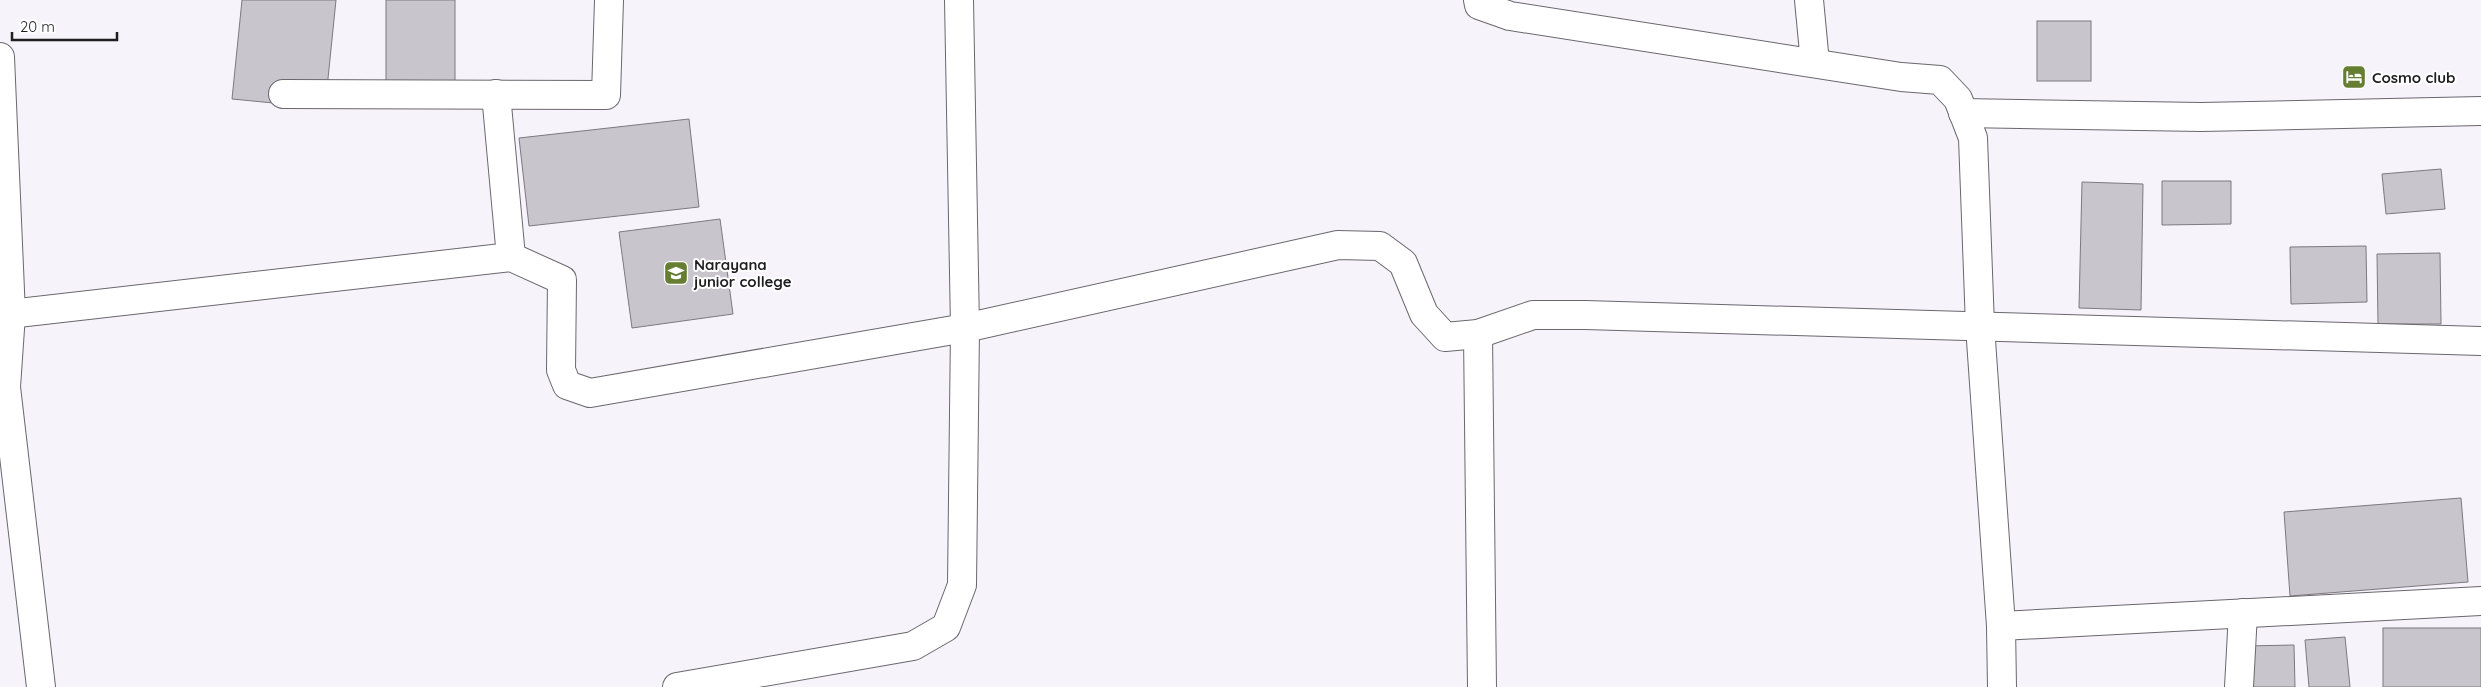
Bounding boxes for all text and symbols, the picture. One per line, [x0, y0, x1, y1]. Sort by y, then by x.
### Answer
scale bar [12, 10, 118, 42]
text: 20 m [20, 17, 55, 36]
hotel icon: Cosmo club [2341, 64, 2367, 90]
place label: Cosmo club [2372, 68, 2455, 87]
place label: Narayana junior college [693, 255, 792, 291]
school or university icon: Narayana junior college [663, 260, 689, 286]

